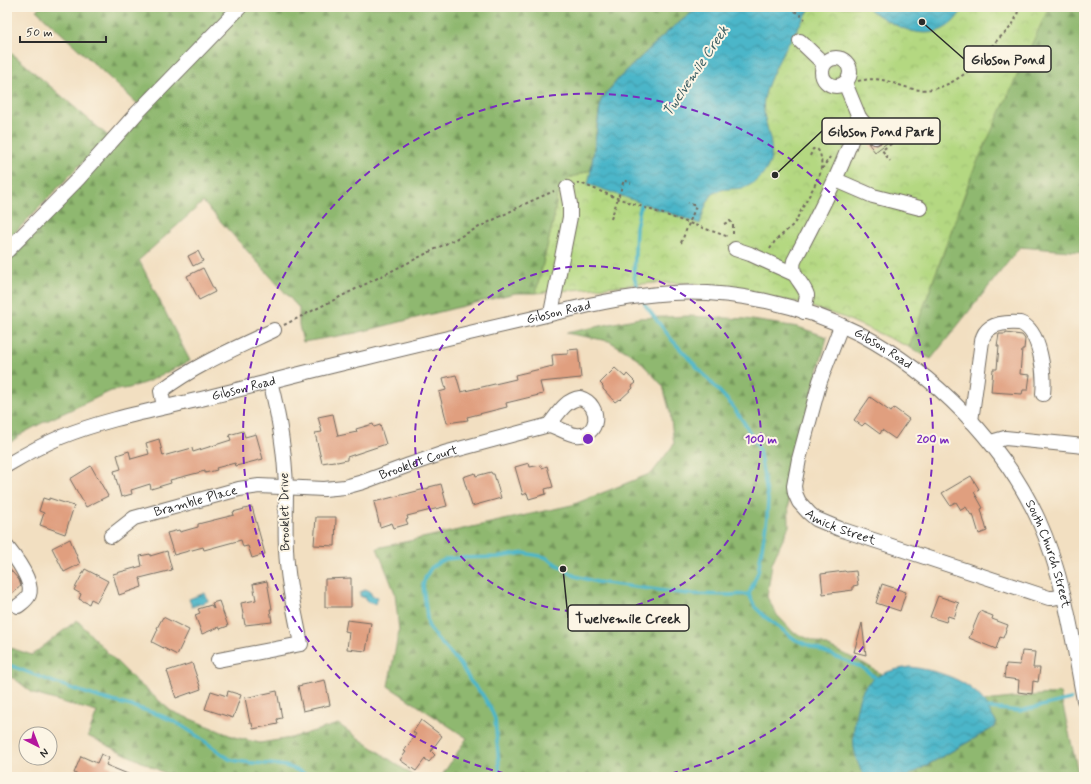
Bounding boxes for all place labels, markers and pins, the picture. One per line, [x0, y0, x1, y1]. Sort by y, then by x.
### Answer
callout: Gibson Pond [964, 46, 1051, 72]
callout: Gibson Pond Park [822, 118, 940, 144]
centre of rings [581, 432, 595, 446]
callout: Twelvemile Creek [568, 605, 689, 631]

